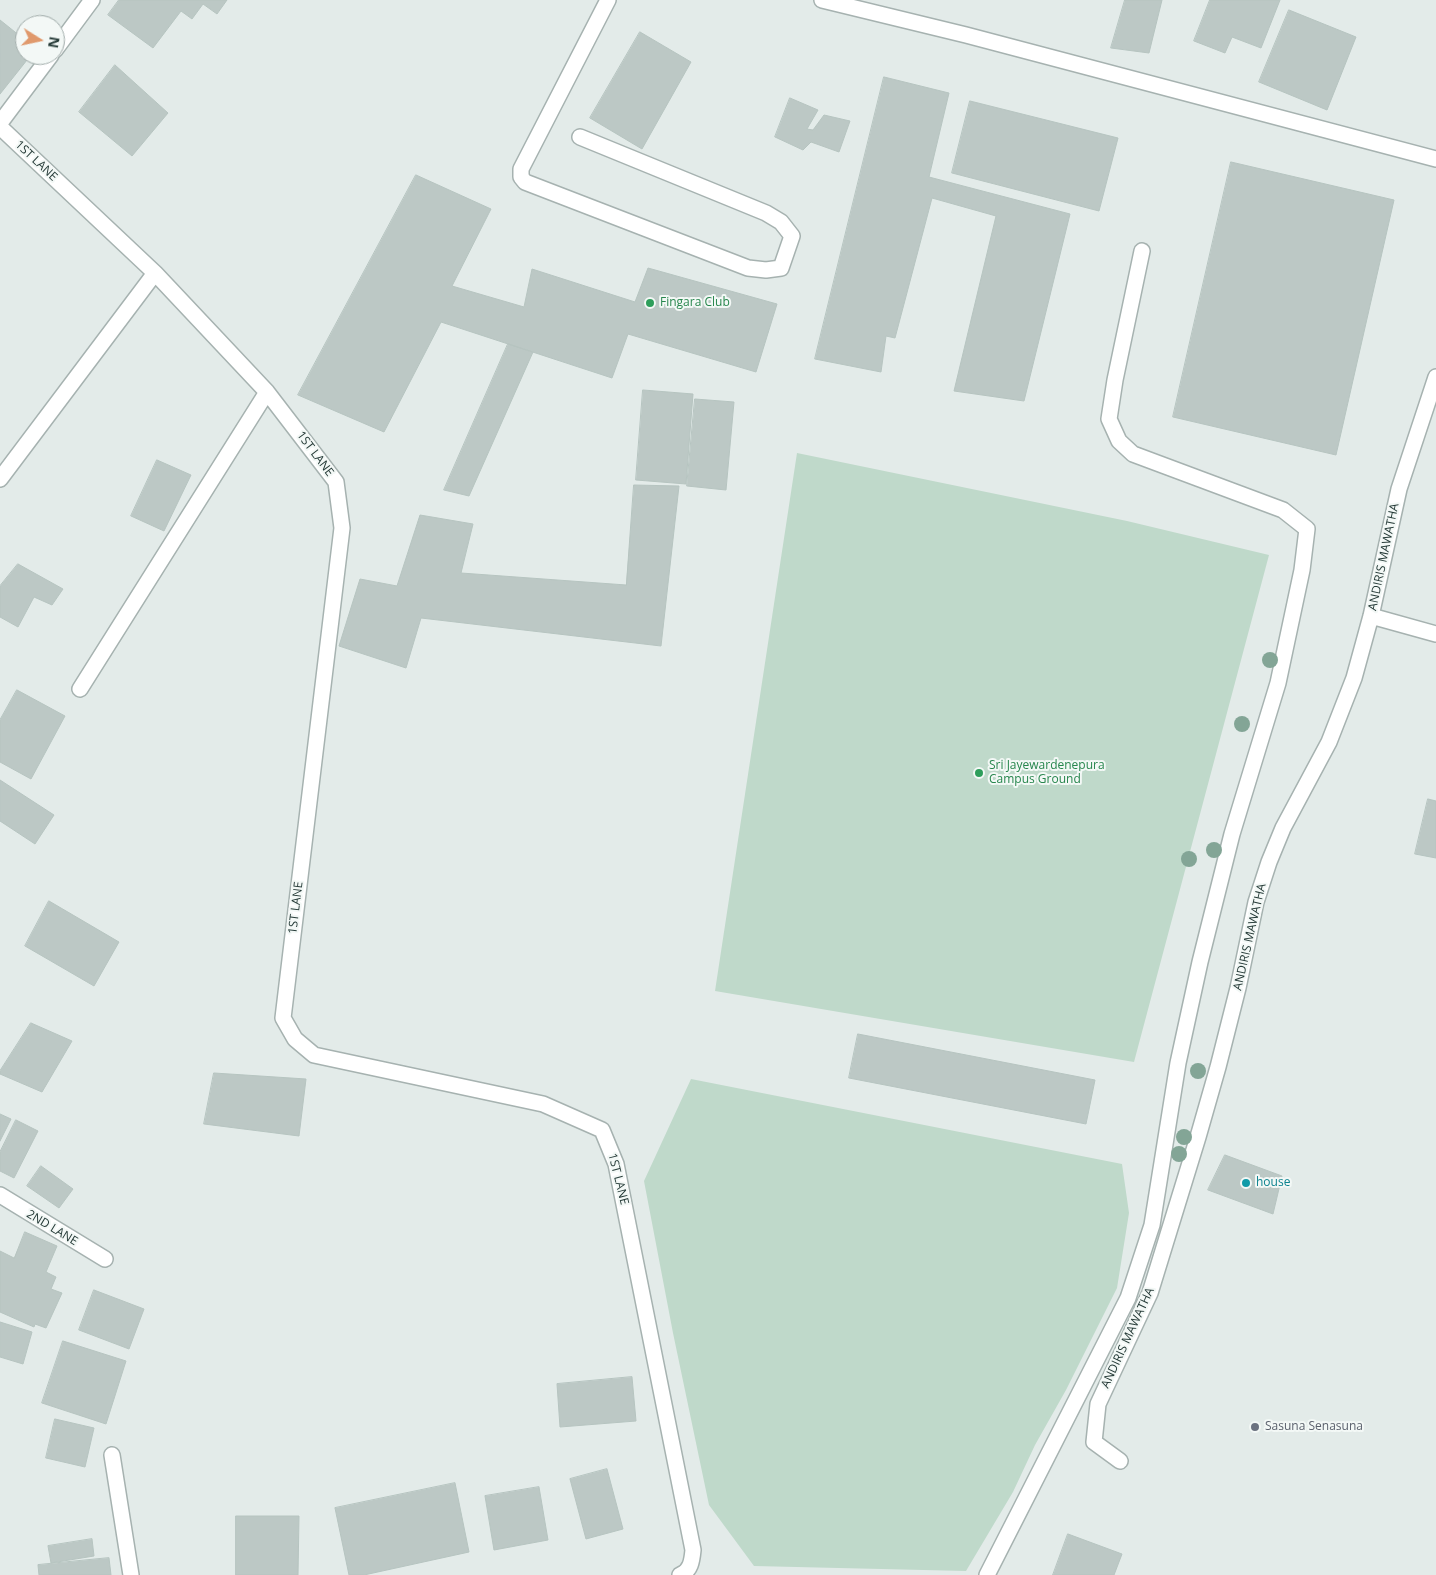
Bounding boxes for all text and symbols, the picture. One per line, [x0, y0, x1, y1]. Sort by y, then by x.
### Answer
north arrow [15, 15, 65, 65]
text: N [44, 35, 65, 50]
street label: 1ST LANE [12, 138, 60, 184]
place label: Fingara Club [660, 296, 730, 310]
marker: Fingara Club [644, 297, 656, 309]
street label: 1ST LANE [293, 429, 337, 479]
street label: ANDIRIS MAWATHA [1366, 502, 1402, 612]
place label: Sri Jayewardenepura Campus Ground [989, 759, 1105, 787]
marker: Sri Jayewardenepura Campus Ground [973, 767, 985, 779]
street label: 1ST LANE [286, 881, 306, 935]
street label: ANDIRIS MAWATHA [1231, 882, 1269, 992]
street label: 1ST LANE [605, 1152, 631, 1206]
place label: house [1256, 1176, 1290, 1190]
marker: house [1240, 1177, 1252, 1189]
street label: 2ND LANE [24, 1207, 80, 1249]
street label: ANDIRIS MAWATHA [1098, 1285, 1158, 1391]
place label: Sasuna Senasuna [1265, 1420, 1363, 1434]
marker: Sasuna Senasuna [1249, 1421, 1261, 1433]

